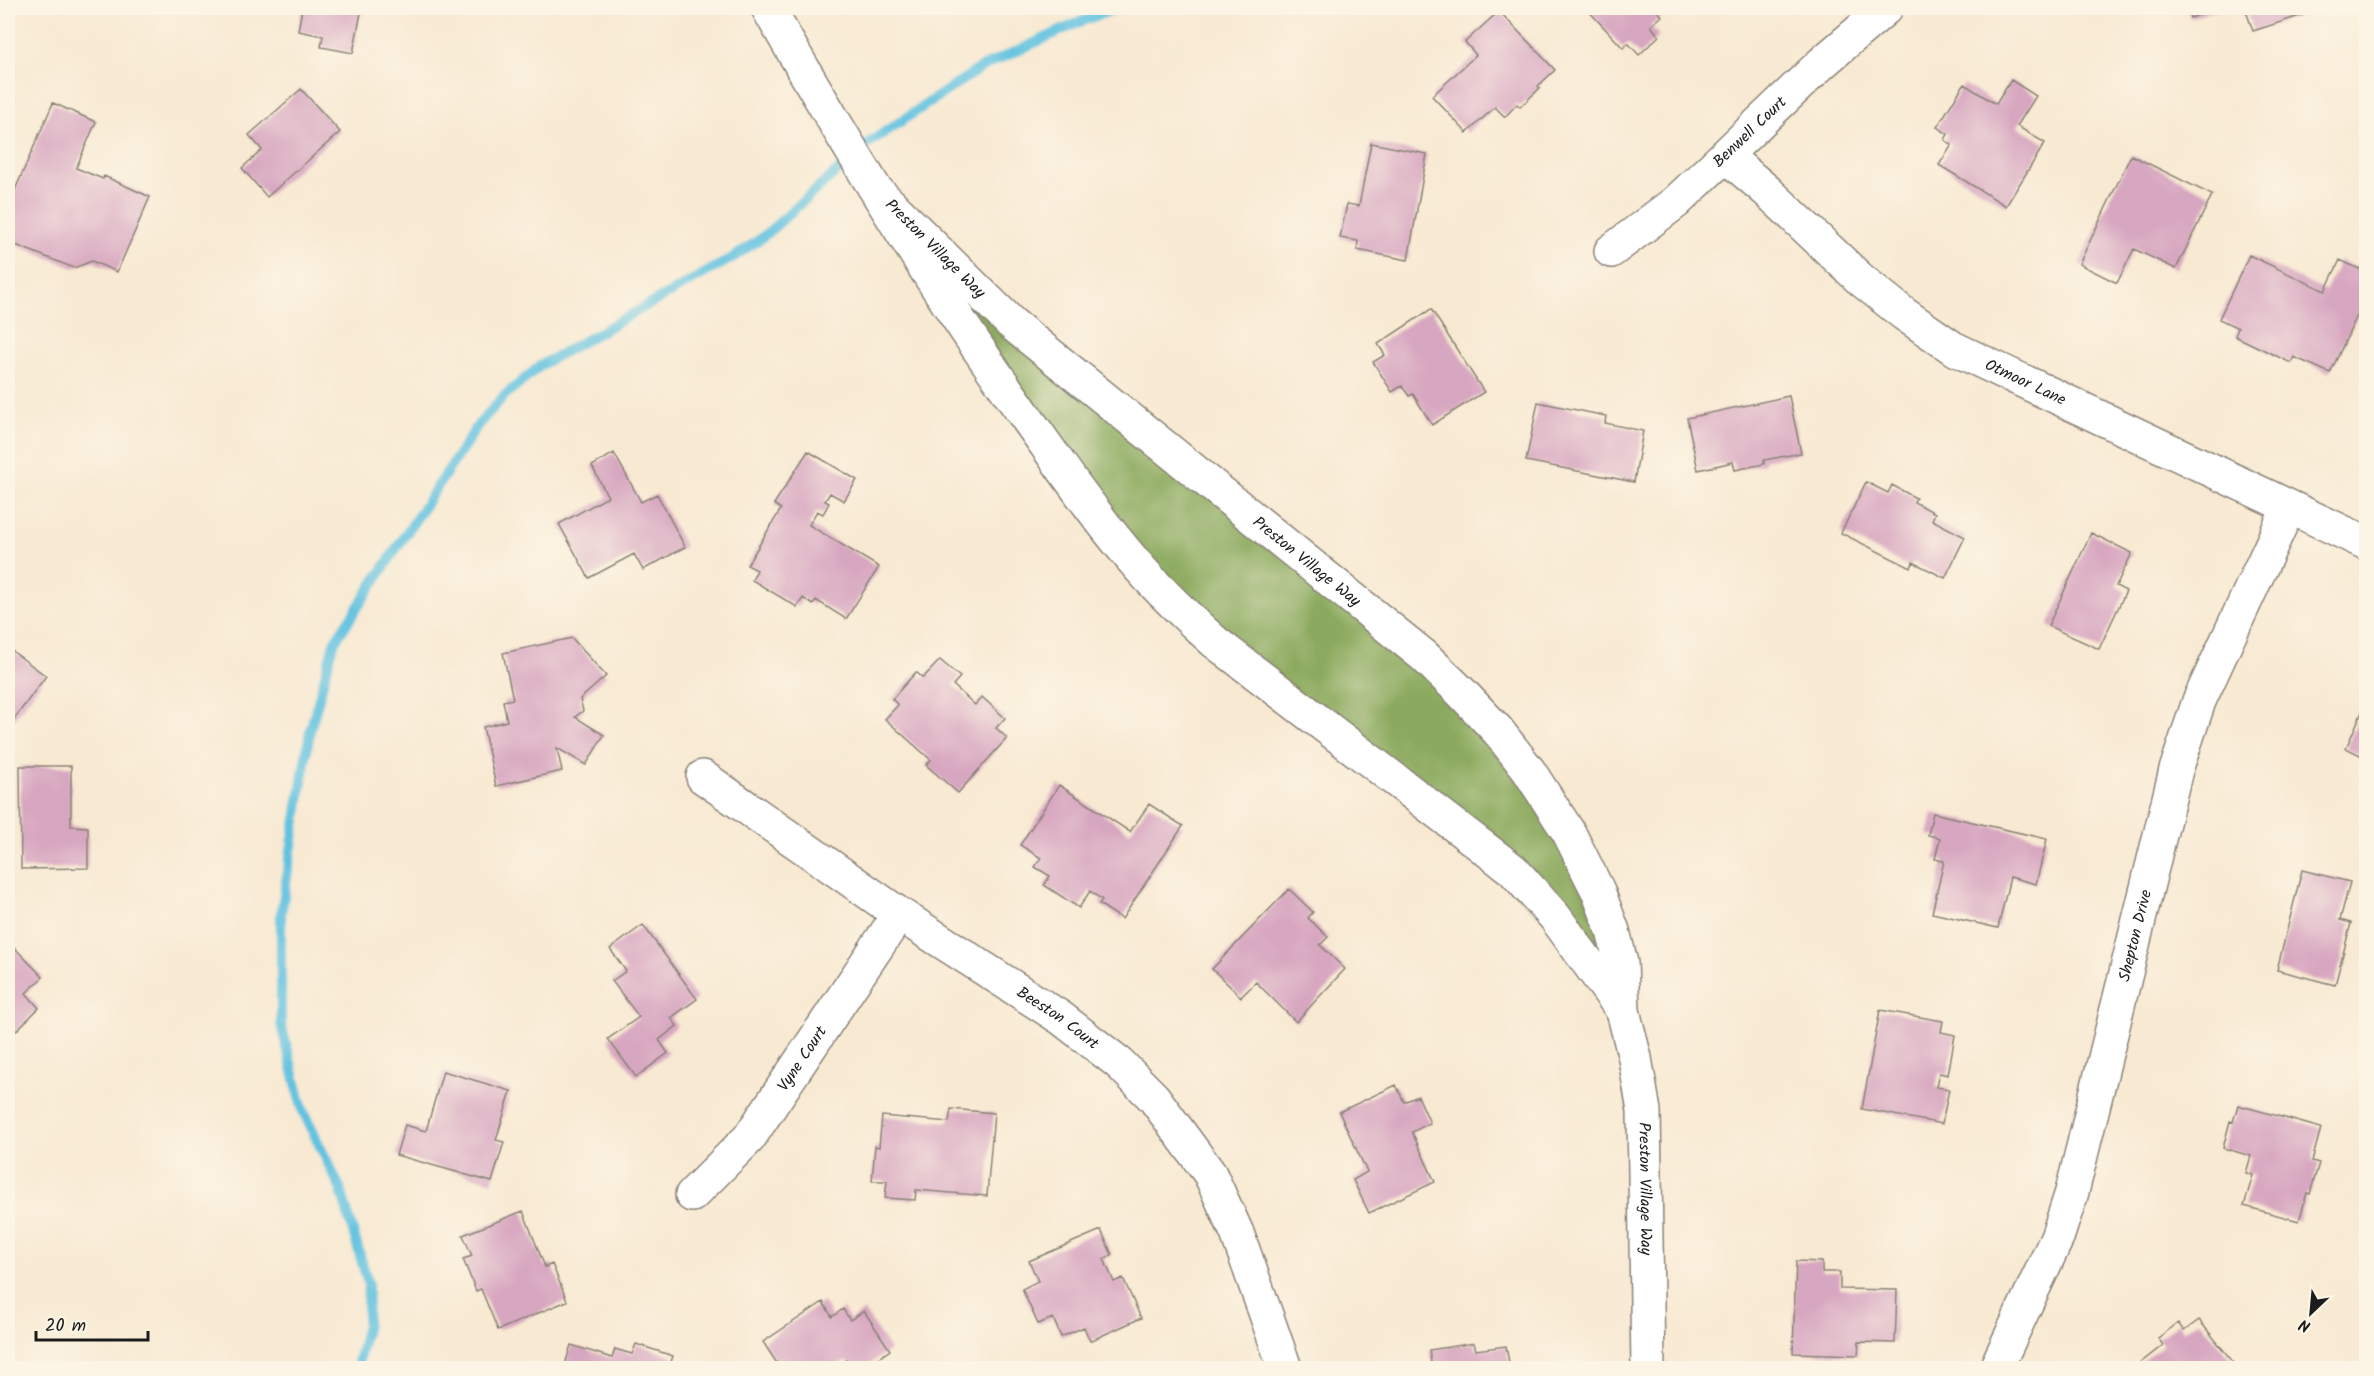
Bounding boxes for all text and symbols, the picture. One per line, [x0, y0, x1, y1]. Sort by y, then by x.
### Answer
street label: Benwell Court [1707, 90, 1793, 173]
street label: Preston Village Way [879, 193, 992, 304]
street label: Otmoor Lane [1981, 352, 2070, 412]
street label: Preston Village Way [1247, 510, 1367, 613]
street label: Shepton Drive [2112, 887, 2159, 984]
street label: Beeston Court [1012, 980, 1105, 1056]
street label: Vyne Court [771, 1020, 834, 1097]
street label: Preston Village Way [1632, 1122, 1659, 1256]
north arrow [2281, 1283, 2341, 1343]
scale bar [36, 1304, 148, 1342]
text: 20 m [45, 1312, 86, 1341]
text: N [2295, 1312, 2315, 1339]

